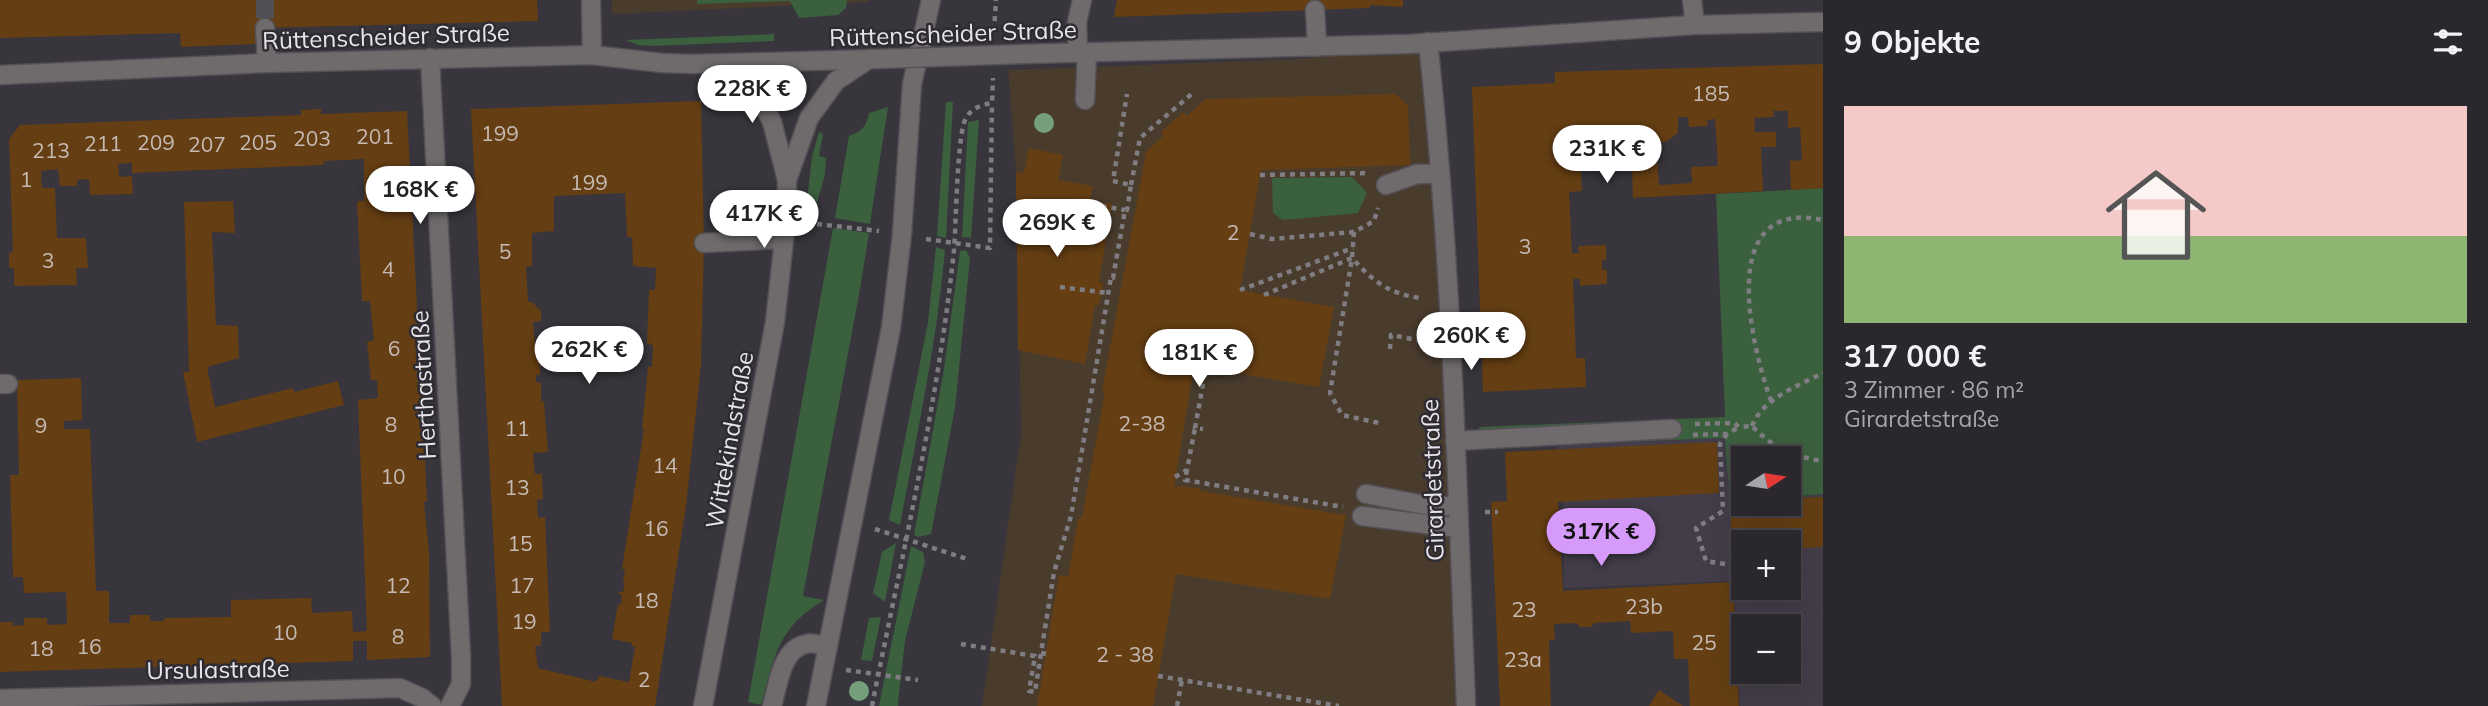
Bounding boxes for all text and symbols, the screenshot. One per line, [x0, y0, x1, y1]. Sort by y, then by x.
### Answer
street label: Rüttenscheider Straße [829, 14, 1077, 52]
street label: Rüttenscheider Straße [262, 17, 510, 55]
text: 9 Objekte [1844, 23, 1980, 61]
icon: filters [2429, 23, 2467, 61]
pin: 228K € [695, 66, 809, 125]
text: 228K € [714, 73, 790, 102]
house number: 185 [1692, 80, 1730, 106]
house number: 199 [481, 120, 519, 146]
house number: 201 [356, 123, 394, 149]
house number: 203 [293, 125, 331, 151]
pin: 231K € [1550, 125, 1664, 185]
house number: 209 [137, 129, 175, 155]
house number: 205 [239, 129, 277, 155]
house number: 211 [84, 130, 122, 156]
house number: 207 [188, 131, 226, 157]
text: 231K € [1569, 133, 1645, 162]
house number: 213 [32, 137, 70, 163]
icon: home [2093, 152, 2219, 278]
house number: 1 [20, 166, 32, 192]
pin: 168K € [363, 166, 477, 226]
house number: 199 [570, 169, 608, 195]
text: 168K € [382, 174, 458, 203]
pin: 417K € [707, 190, 821, 250]
text: 417K € [726, 198, 802, 227]
pin: 269K € [1000, 200, 1114, 259]
text: 269K € [1019, 207, 1095, 236]
house number: 2 [1227, 219, 1239, 245]
house number: 3 [1519, 233, 1531, 259]
house number: 5 [499, 238, 511, 264]
house number: 3 [42, 247, 54, 273]
house number: 4 [382, 256, 395, 282]
street label: Herthastraße [404, 310, 442, 460]
pin: 260K € [1414, 312, 1528, 372]
text: 260K € [1433, 320, 1509, 349]
pin: 262K € [532, 326, 646, 386]
pin: 181K € [1142, 330, 1256, 389]
text: 262K € [551, 334, 627, 363]
house number: 6 [388, 335, 400, 361]
text: 181K € [1161, 337, 1237, 366]
text: 317 000 € [1844, 337, 1986, 375]
street label: Wittekindstraße [699, 349, 759, 531]
text: 3 Zimmer · 86 m² [1844, 375, 2024, 404]
street label: Girardetstraße [1414, 398, 1450, 562]
text: Girardetstraße [1844, 404, 1999, 433]
house number: 2-38 [1119, 410, 1165, 436]
house number: 8 [385, 411, 397, 437]
house number: 9 [35, 412, 47, 438]
house number: 11 [504, 415, 530, 441]
north arrow [1731, 446, 1801, 516]
map controls [1731, 446, 1801, 684]
house number: 14 [652, 452, 678, 478]
house number: 10 [380, 463, 406, 489]
house number: 13 [504, 474, 530, 500]
pin: 317K € [1544, 508, 1658, 568]
house number: 16 [643, 515, 669, 541]
text: 317K € [1563, 516, 1639, 545]
house number: 15 [507, 530, 533, 556]
button: + [1731, 530, 1801, 600]
house number: 12 [385, 572, 411, 598]
house number: 17 [509, 572, 535, 598]
house number: 18 [633, 587, 659, 613]
house number: 23b [1625, 593, 1663, 619]
house number: 23 [1511, 596, 1537, 622]
house number: 19 [511, 608, 537, 634]
button: − [1731, 614, 1801, 684]
house number: 10 [272, 619, 298, 645]
house number: 8 [392, 623, 404, 649]
house number: 25 [1691, 629, 1717, 655]
house number: 16 [76, 633, 102, 659]
house number: 18 [28, 635, 54, 661]
house number: 2 - 38 [1096, 641, 1154, 667]
house number: 23a [1504, 646, 1542, 672]
street label: Ursulastraße [146, 653, 290, 685]
house number: 2 [638, 666, 650, 692]

